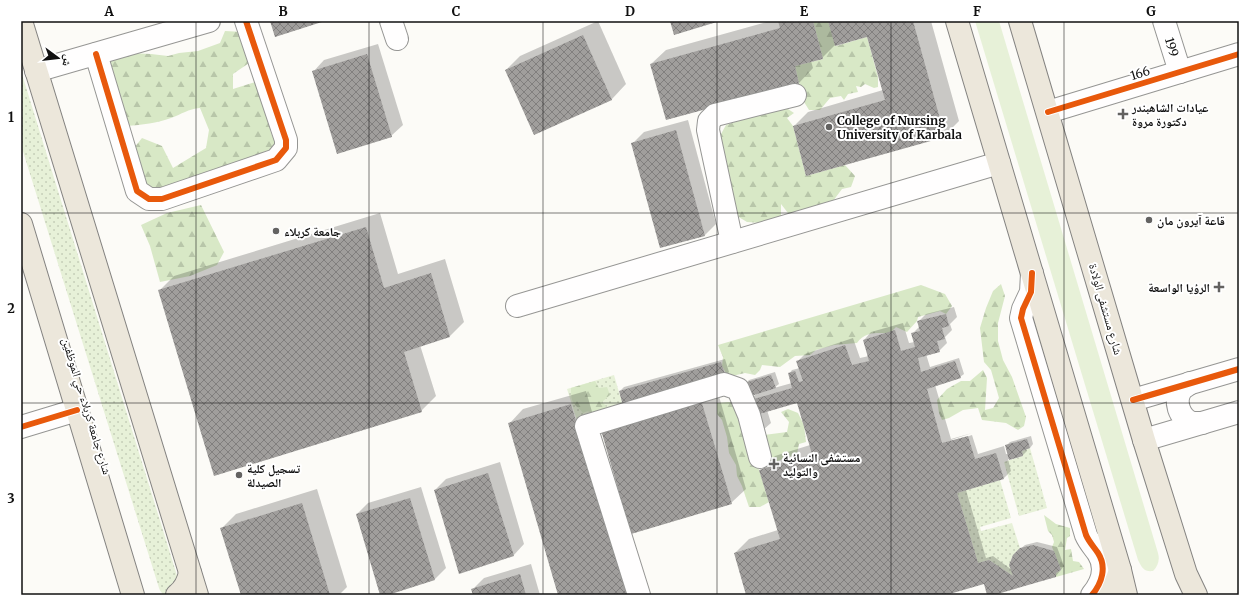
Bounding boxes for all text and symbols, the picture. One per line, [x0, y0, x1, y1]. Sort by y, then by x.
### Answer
text: A [103, 3, 114, 20]
text: B [278, 3, 288, 20]
text: C [452, 3, 461, 20]
text: D [625, 3, 635, 20]
text: E [800, 3, 809, 20]
text: F [973, 3, 981, 20]
text: G [1146, 3, 1156, 20]
street label: 199 [1162, 36, 1182, 58]
north arrow [38, 38, 78, 78]
text: ش [58, 53, 76, 68]
street label: 166 [1129, 63, 1151, 83]
place label: عيادات الشاهبندر دكتورة مروة [1131, 100, 1209, 129]
marker: عيادات الشاهبندر دكتورة مروة [1117, 108, 1129, 120]
text: 1 [8, 109, 14, 126]
place label: College of Nursing University of Karbala [837, 113, 962, 142]
marker: College of Nursing University of Karbala [824, 122, 834, 132]
place label: قاعة آيرون مان [1157, 213, 1225, 229]
marker: قاعة آيرون مان [1144, 215, 1154, 225]
place label: جامعة كربلاء [284, 224, 341, 239]
marker: جامعة كربلاء [271, 226, 281, 236]
street label: شارع مستشفى الولادة [1085, 262, 1126, 357]
place label: الرؤيا الواسعة [1148, 280, 1210, 295]
marker: الرؤيا الواسعة [1213, 281, 1225, 293]
text: 2 [7, 300, 15, 317]
street label: شارع جامعة كربلاء حي الموظفين [56, 336, 115, 477]
place label: مستشفى النسائية والتوليد [783, 450, 861, 479]
marker: مستشفى النسائية والتوليد [768, 458, 780, 470]
place label: تسجيل كلية الصيدلة [247, 461, 301, 490]
marker: تسجيل كلية الصيدلة [234, 470, 244, 480]
text: 3 [7, 490, 15, 507]

